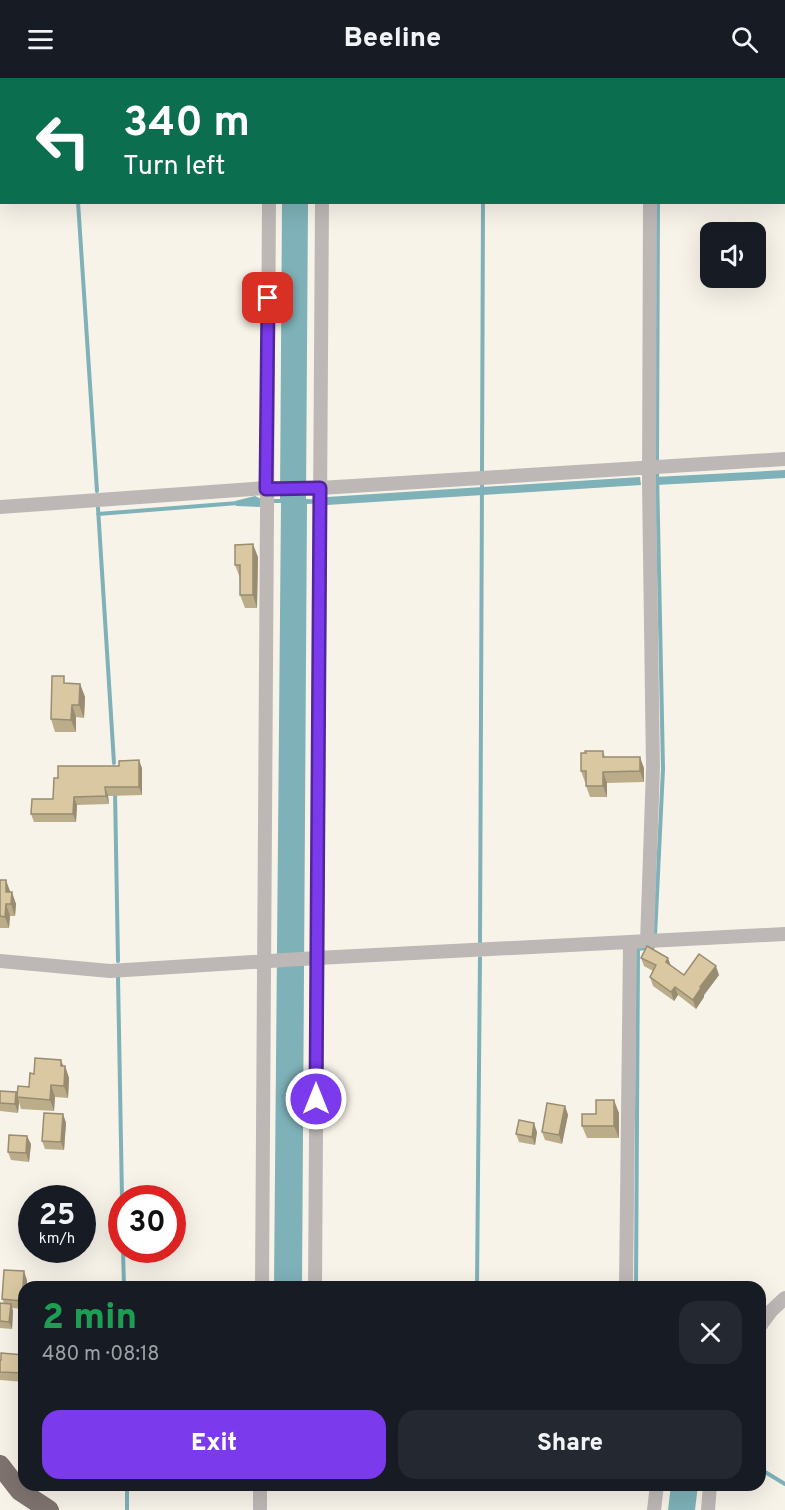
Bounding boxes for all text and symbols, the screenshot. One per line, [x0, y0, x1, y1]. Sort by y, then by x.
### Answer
text: Beeline [344, 22, 441, 56]
icon: menu [24, 23, 57, 56]
icon: search [728, 23, 761, 56]
text: 340 m [123, 98, 250, 151]
icon: left [24, 102, 102, 180]
text: Turn left [123, 150, 225, 184]
map controls [700, 222, 766, 288]
button: sound [700, 222, 766, 288]
pin [242, 272, 293, 323]
icon: arrive [251, 281, 284, 314]
position arrow [284, 1067, 348, 1131]
speed limit sign: 30 [108, 1185, 186, 1263]
text: 25 [39, 1198, 75, 1235]
text: km/h [39, 1230, 75, 1249]
text: 2 min [42, 1296, 137, 1342]
button: close [679, 1301, 742, 1364]
text: 480 m · 08:18 [42, 1342, 160, 1368]
button: Exit [42, 1410, 386, 1479]
button: Share [398, 1410, 742, 1479]

